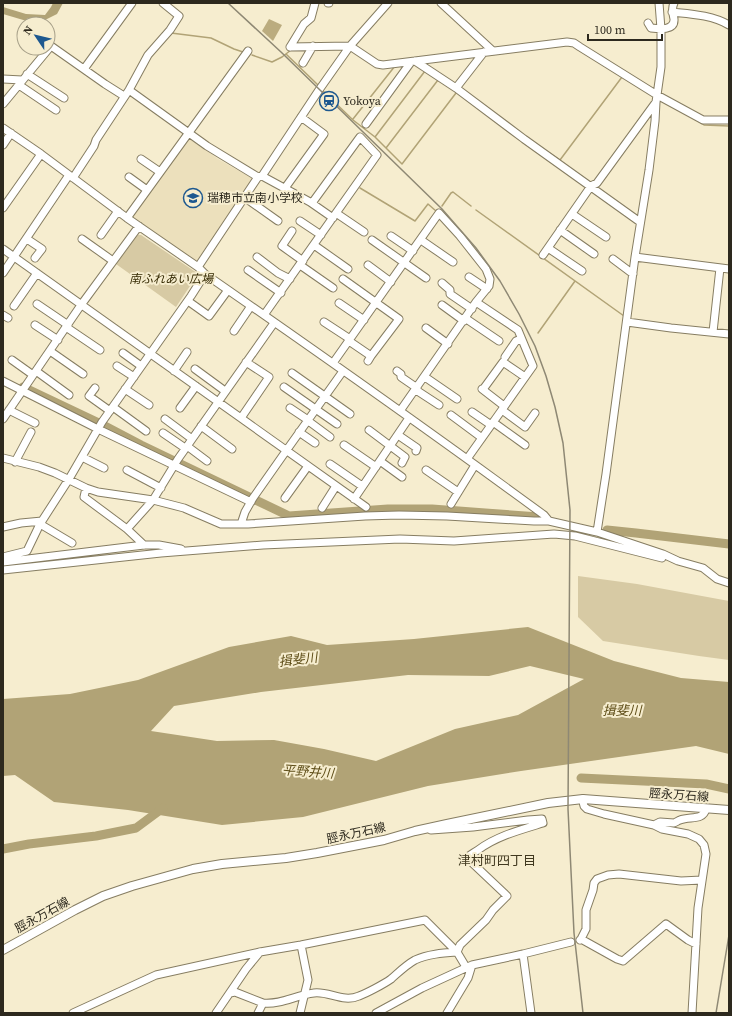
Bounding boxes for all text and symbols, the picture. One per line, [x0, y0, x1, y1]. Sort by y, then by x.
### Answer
north arrow [16, 16, 56, 56]
scale bar [588, 16, 662, 42]
text: 100 m [594, 22, 626, 38]
text: N [20, 23, 37, 38]
station icon: Yokoya [318, 90, 340, 112]
place label: Yokoya [343, 93, 382, 109]
school or university icon: 瑞穂市立南小学校 [182, 187, 204, 209]
place label: 瑞穂市立南小学校 [207, 190, 303, 206]
park label: 南ふれあい広場 [129, 271, 215, 287]
water label: 揖斐川 [278, 648, 320, 670]
water label: 揖斐川 [602, 702, 643, 719]
water label: 平野井川 [281, 761, 336, 782]
street label: 脛永万石線 [649, 785, 709, 805]
street label: 脛永万石線 [325, 819, 387, 847]
district label: 津村町四丁目 [458, 852, 536, 869]
street label: 脛永万石線 [12, 893, 72, 937]

